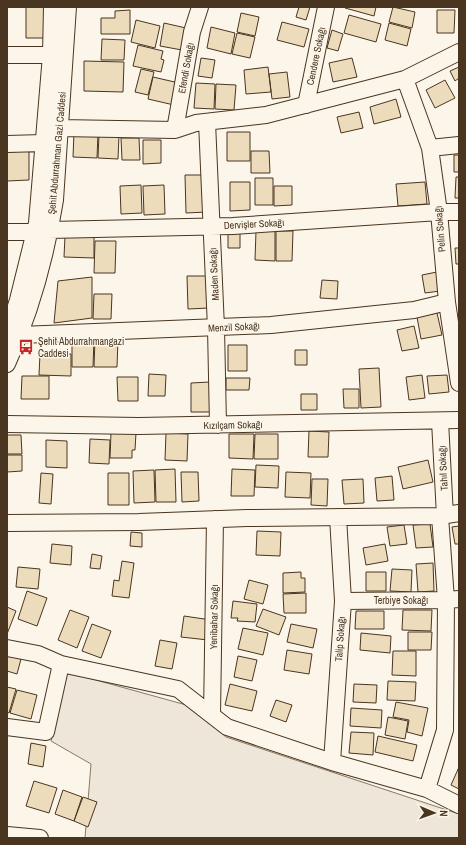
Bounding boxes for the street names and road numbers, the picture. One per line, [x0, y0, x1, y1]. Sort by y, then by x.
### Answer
street label: Cendere Sokağı [303, 26, 329, 86]
street label: Efendi Sokağı [175, 41, 197, 95]
street label: Şehit Abdurrahman Gazi Caddesi [45, 91, 69, 215]
street label: Pelin Sokağı [431, 205, 449, 253]
street label: Dervişler Sokağı [223, 216, 285, 232]
street label: Maden Sokağı [206, 247, 222, 301]
street label: Menzil Sokağı [208, 319, 260, 335]
street label: Kızılçam Sokağı [203, 418, 263, 432]
street label: Tahıl Sokağı [435, 445, 451, 491]
street label: Yenibahar Sokağı [207, 584, 221, 650]
street label: Terbiye Sokağı [374, 594, 428, 607]
street label: Talip Sokağı [332, 616, 348, 662]

